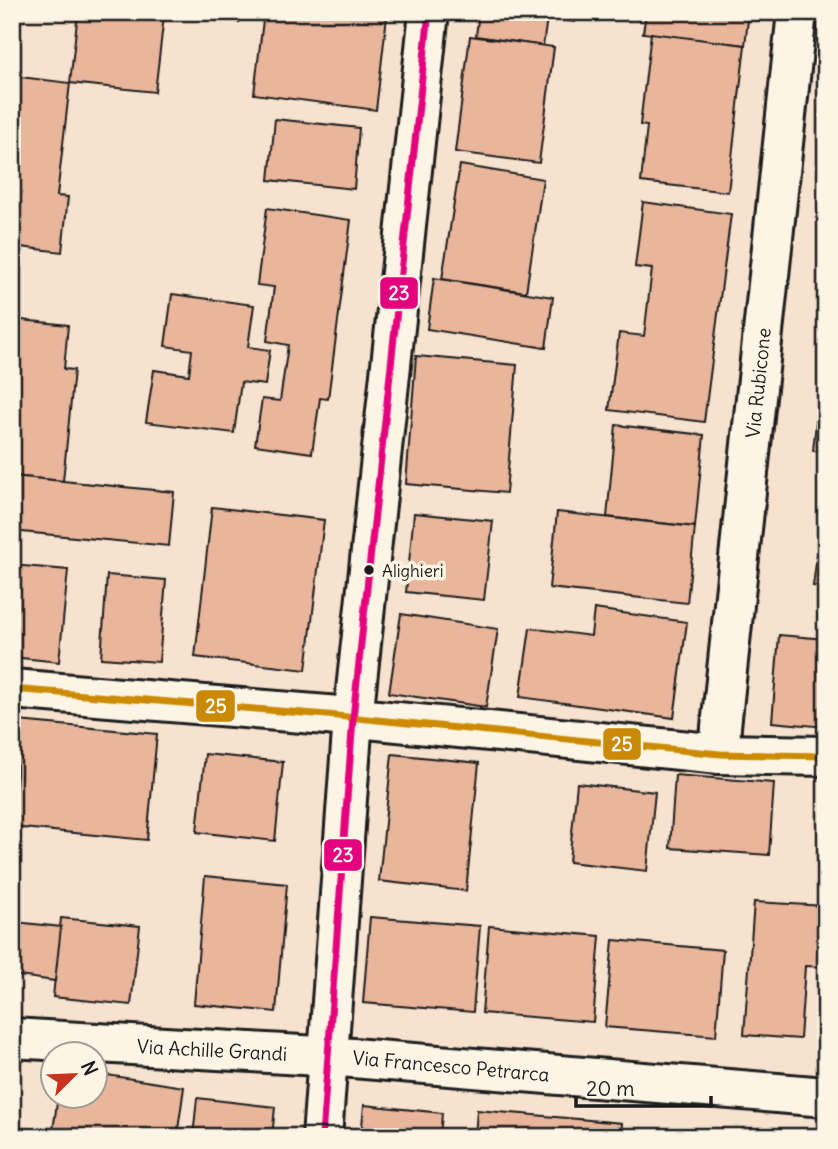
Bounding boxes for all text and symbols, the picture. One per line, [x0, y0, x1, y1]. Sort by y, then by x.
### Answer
line badge: 23 [379, 276, 419, 310]
text: 23 [388, 281, 410, 305]
street label: Via Rubicone [740, 327, 776, 439]
place label: Alighieri [382, 560, 444, 582]
marker: Alighieri [362, 563, 376, 577]
line badge: 25 [195, 689, 236, 723]
text: 25 [205, 694, 227, 718]
line badge: 25 [602, 727, 642, 761]
text: 25 [611, 732, 633, 756]
line badge: 23 [323, 838, 363, 872]
text: 23 [332, 843, 354, 867]
street label: Via Achille Grandi [136, 1034, 288, 1066]
north arrow [38, 1040, 108, 1110]
street label: Via Francesco Petrarca [352, 1045, 551, 1087]
text: N [76, 1057, 103, 1079]
scale bar [576, 1065, 710, 1109]
text: 20 m [586, 1075, 635, 1102]

